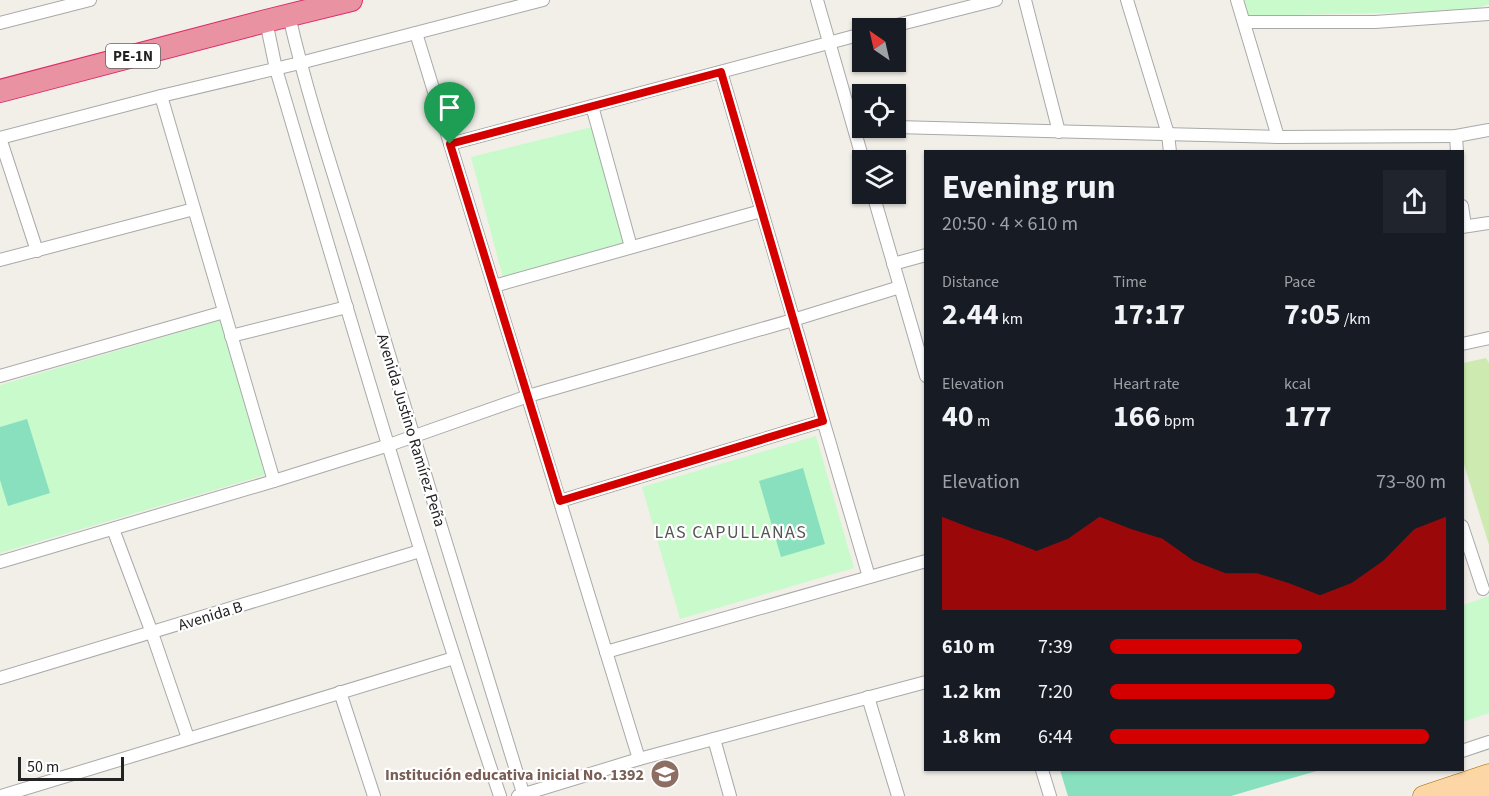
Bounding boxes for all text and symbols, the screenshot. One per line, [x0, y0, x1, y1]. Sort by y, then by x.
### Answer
north arrow [852, 18, 906, 72]
map controls [852, 18, 906, 204]
road number: PE-1N [106, 44, 160, 68]
pin [424, 82, 475, 144]
button: locate [852, 84, 906, 138]
icon: arrive [433, 91, 466, 124]
button: layers [852, 150, 906, 204]
text: Evening run [942, 164, 1116, 211]
button: share [1383, 170, 1446, 233]
text: 20:50 · 4 × 610 m [942, 210, 1078, 238]
text: Distance [942, 271, 999, 293]
text: Time [1113, 271, 1147, 293]
text: Pace [1284, 271, 1315, 293]
text: 2.44 [942, 293, 999, 336]
text: 17:17 [1113, 293, 1185, 336]
text: 7:05 [1284, 293, 1341, 336]
text: km [999, 308, 1023, 330]
text: /km [1341, 308, 1371, 330]
street label: Avenida Justino Ramírez Peña [371, 331, 451, 529]
text: Elevation [942, 373, 1004, 395]
text: Heart rate [1113, 373, 1180, 395]
text: kcal [1284, 373, 1311, 395]
text: 40 [942, 395, 974, 438]
text: 166 [1113, 395, 1161, 438]
text: 177 [1284, 395, 1332, 438]
text: m [974, 410, 990, 432]
text: bpm [1161, 410, 1195, 432]
text: Elevation [942, 468, 1020, 496]
text: 73–80 m [1376, 468, 1446, 496]
district label: LAS CAPULLANAS [655, 520, 807, 545]
street label: Avenida B [175, 596, 245, 636]
text: 610 m [942, 633, 995, 661]
text: 7:39 [1038, 633, 1073, 661]
text: 1.2 km [942, 678, 1001, 706]
text: 7:20 [1038, 678, 1073, 706]
text: 1.8 km [942, 723, 1001, 751]
text: 6:44 [1038, 723, 1073, 751]
scale bar [18, 754, 124, 782]
text: 50 m [27, 756, 59, 778]
school or university icon: Institución educativa inicial No. 1392 [649, 758, 681, 790]
place label: Institución educativa inicial No. 1392 [385, 764, 644, 786]

